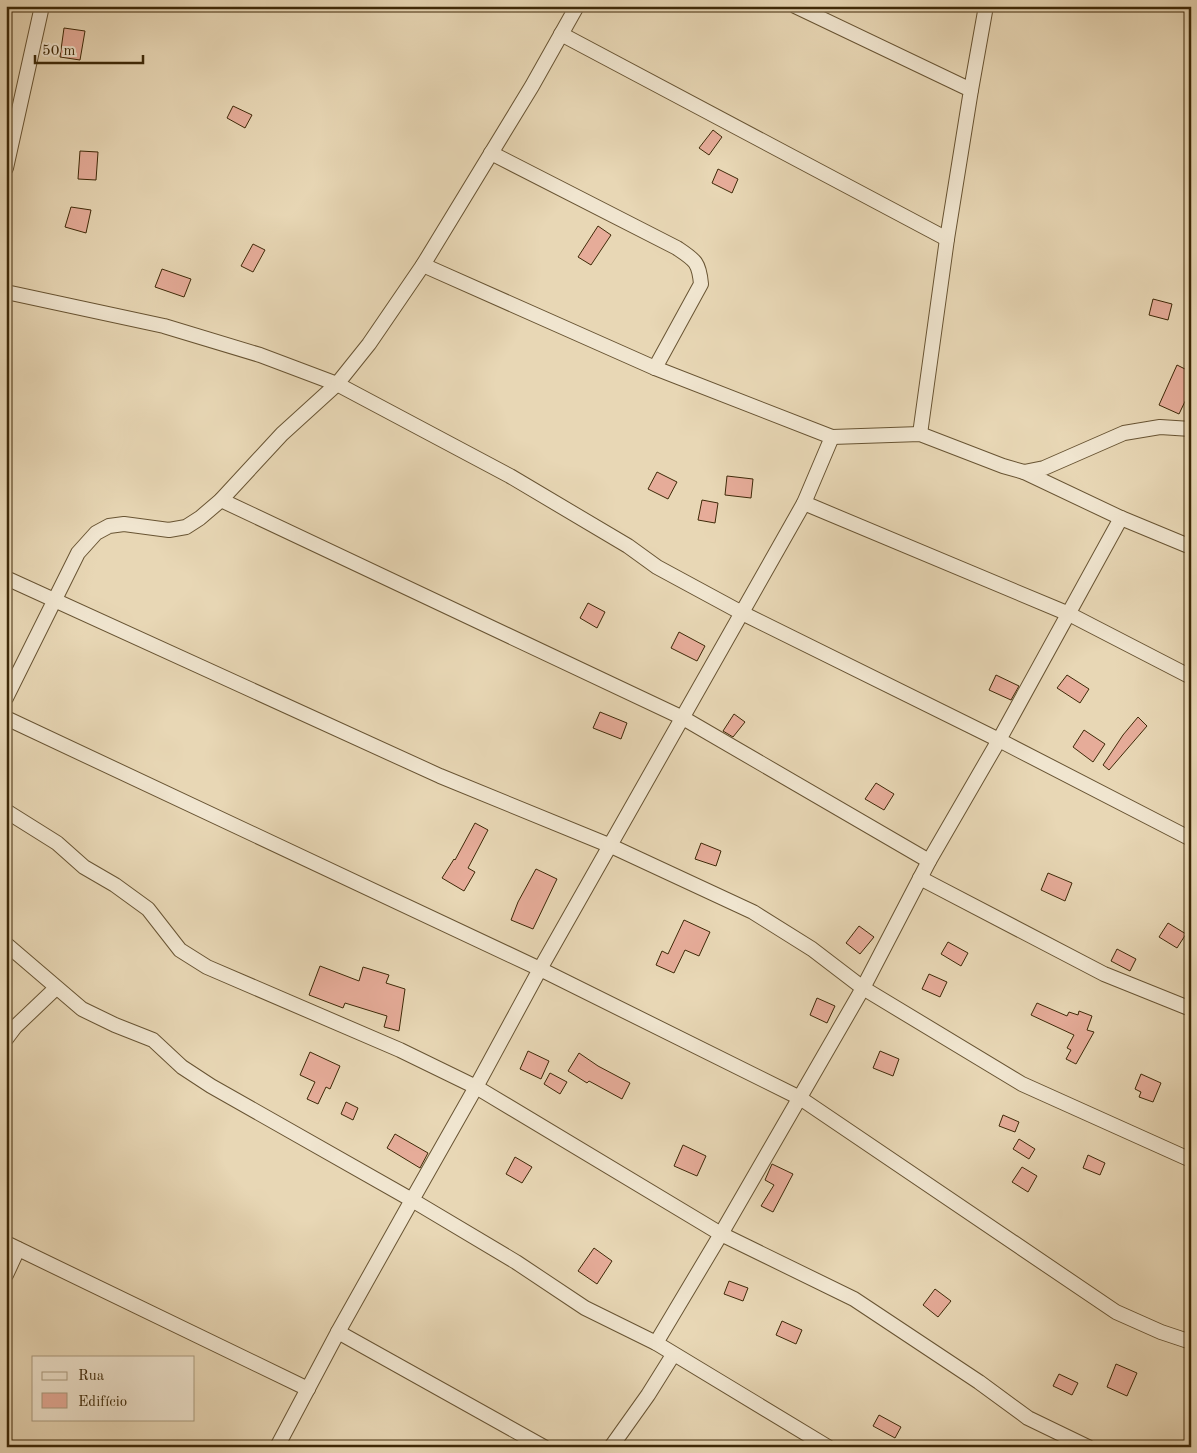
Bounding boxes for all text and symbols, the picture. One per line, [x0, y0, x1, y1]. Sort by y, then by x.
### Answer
scale bar [35, 32, 142, 64]
text: 50 m [42, 44, 76, 59]
legend [32, 1356, 195, 1420]
text: Rua [78, 1369, 105, 1384]
text: Edifício [78, 1395, 127, 1410]

